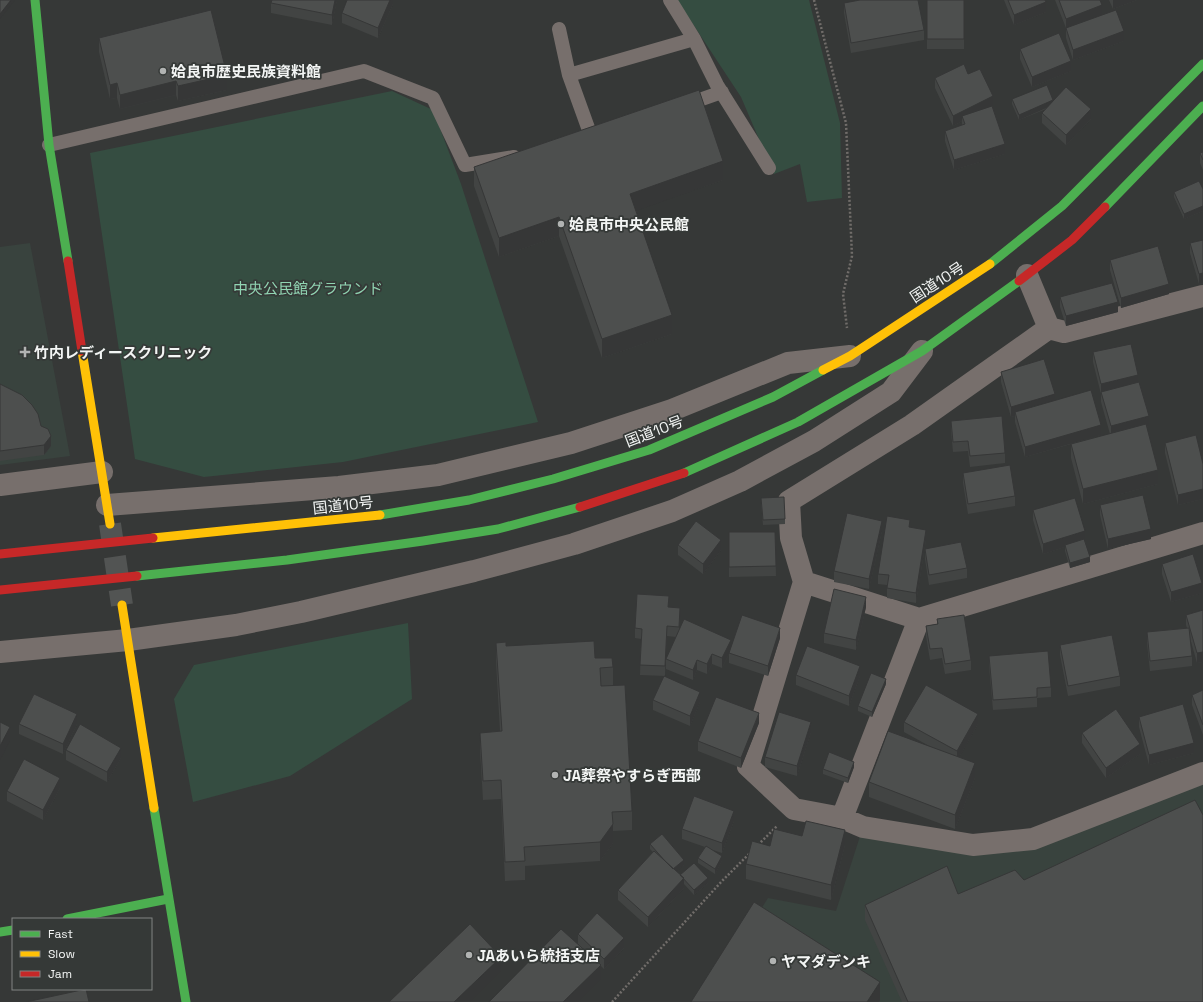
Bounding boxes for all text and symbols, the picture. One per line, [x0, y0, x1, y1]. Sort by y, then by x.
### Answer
place label: 姶良市歴史民族資料館 [171, 62, 321, 81]
marker: 姶良市歴史民族資料館 [158, 66, 168, 76]
place label: 姶良市中央公民館 [569, 215, 689, 234]
marker: 姶良市中央公民館 [556, 219, 566, 229]
street label: 国道10号 [906, 257, 968, 307]
park label: 中央公民館グラウンド [233, 279, 383, 298]
place label: 竹内レディースクリニック [34, 343, 212, 362]
marker: 竹内レディースクリニック [19, 346, 31, 358]
street label: 国道10号 [622, 411, 686, 451]
street label: 国道10号 [312, 492, 374, 518]
place label: JA葬祭やすらぎ西部 [563, 766, 701, 785]
marker: JA葬祭やすらぎ西部 [550, 770, 560, 780]
legend [12, 918, 152, 990]
text: Fast [48, 926, 73, 942]
text: Slow [48, 946, 75, 962]
place label: JAあいら統括支店 [477, 946, 600, 965]
marker: JAあいら統括支店 [464, 950, 474, 960]
place label: ヤマダデンキ [781, 952, 871, 971]
marker: ヤマダデンキ [768, 956, 778, 966]
text: Jam [48, 966, 72, 982]

